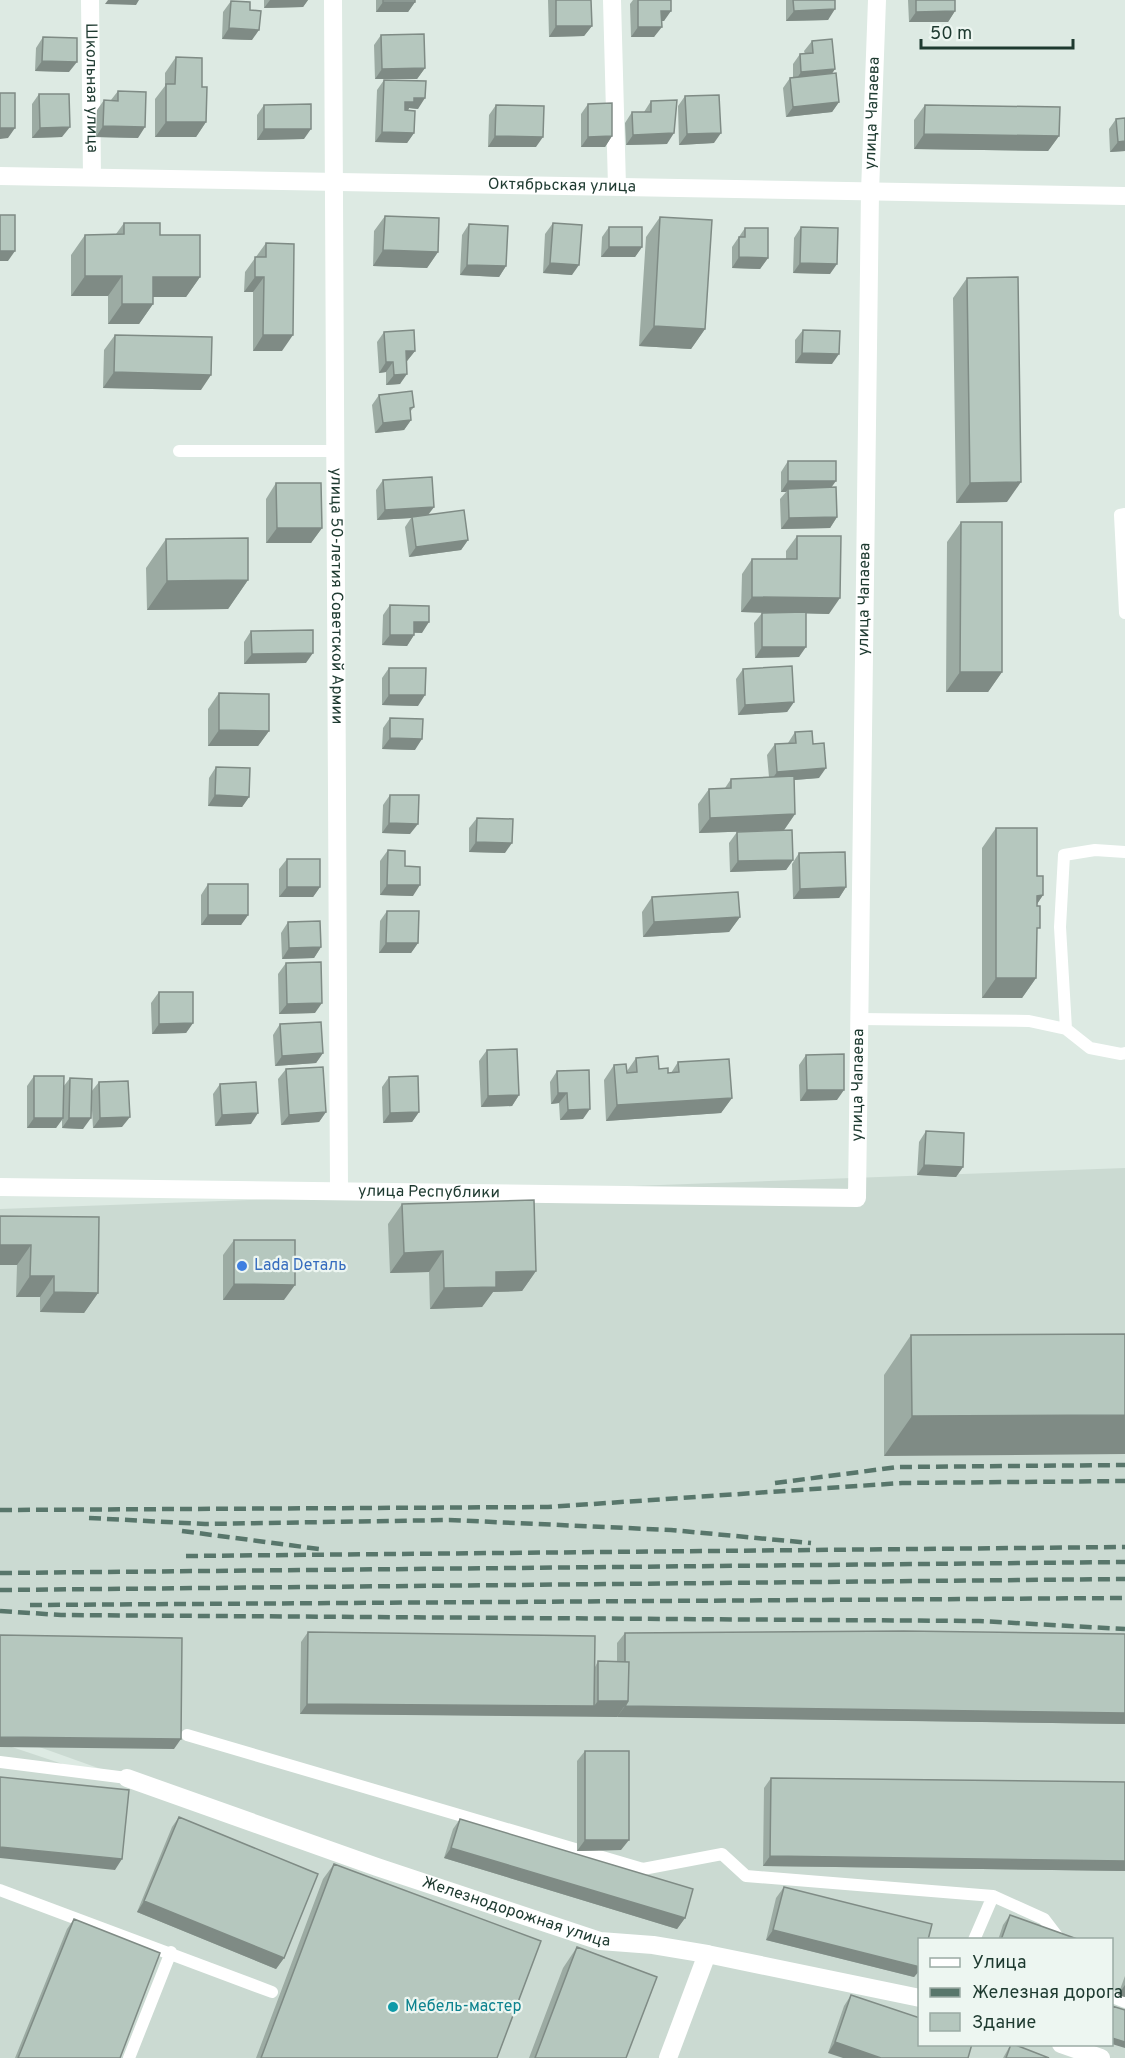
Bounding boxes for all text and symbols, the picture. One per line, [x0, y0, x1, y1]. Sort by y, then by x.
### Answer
scale bar [921, 12, 1072, 50]
street label: Школьная улица [80, 23, 102, 153]
text: 50 m [930, 23, 972, 46]
street label: улица Чапаева [861, 56, 885, 170]
street label: Октябрьская улица [488, 175, 636, 197]
street label: улица 50-летия Советской Армии [325, 468, 347, 724]
street label: улица Чапаева [854, 543, 875, 656]
street label: улица Чапаева [848, 1028, 869, 1142]
street label: улица Республики [358, 1182, 500, 1203]
place label: Lada Dеталь [254, 1256, 347, 1276]
marker: Lada Dеталь [235, 1259, 249, 1273]
street label: Железнодорожная улица [419, 1873, 611, 1952]
legend [918, 1938, 1113, 2046]
text: Улица [972, 1952, 1026, 1975]
text: Железная дорога [972, 1982, 1123, 2005]
place label: Мебель-мастер [405, 1997, 522, 2017]
marker: Мебель-мастер [386, 2000, 400, 2014]
text: Здание [972, 2012, 1036, 2035]

